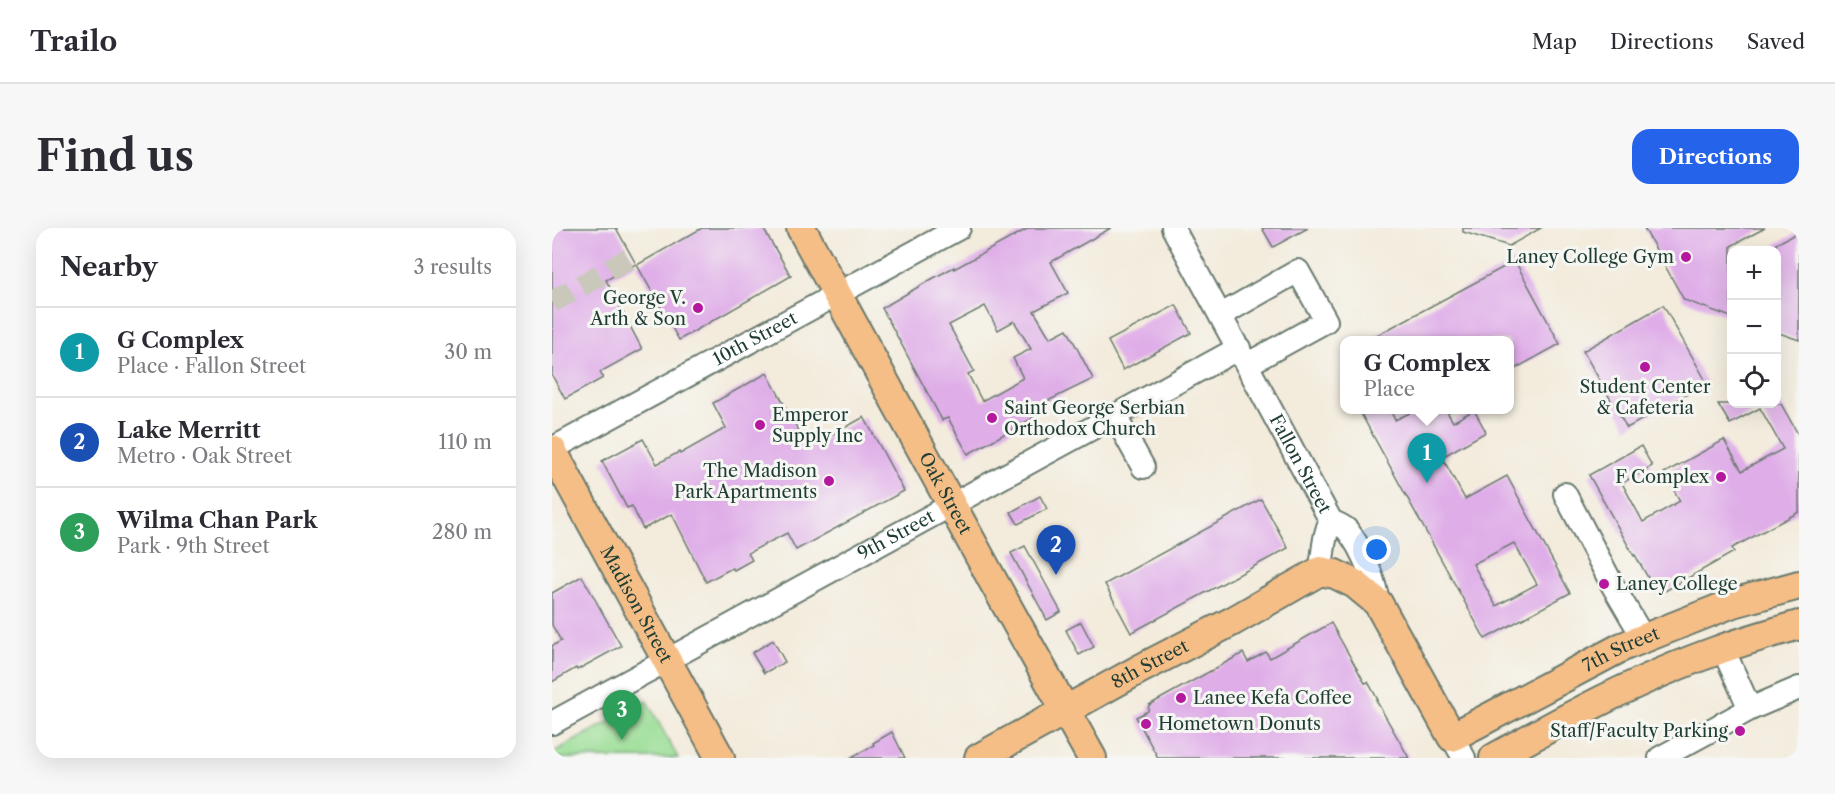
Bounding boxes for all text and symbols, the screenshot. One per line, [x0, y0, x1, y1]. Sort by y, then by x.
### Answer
text: Trailo [30, 24, 117, 58]
text: Map [1532, 29, 1577, 54]
text: Directions [1610, 29, 1714, 54]
text: Saved [1747, 29, 1805, 54]
button: Directions [1632, 129, 1799, 184]
text: Find us [36, 130, 194, 182]
place label: Laney College Gym [1506, 246, 1674, 268]
map controls [1727, 246, 1781, 408]
button: + [1727, 246, 1781, 300]
marker: Laney College Gym [1679, 250, 1693, 264]
text: Nearby [60, 251, 158, 283]
text: 3 results [414, 255, 492, 279]
place label: George V. Arth & Son [589, 287, 686, 330]
button: − [1727, 300, 1781, 354]
marker: George V. Arth & Son [691, 301, 705, 315]
street label: 10th Street [709, 307, 801, 371]
text: G Complex [117, 327, 244, 354]
popup [1340, 336, 1514, 414]
text: 1 [75, 340, 84, 364]
text: 30 m [444, 340, 492, 364]
text: G Complex [1364, 350, 1490, 377]
text: Place · Fallon Street [117, 354, 306, 378]
button: locate [1727, 354, 1781, 408]
marker: Student Center & Cafeteria [1638, 360, 1652, 374]
place label: Student Center & Cafeteria [1580, 376, 1711, 419]
text: Place [1364, 377, 1415, 401]
place label: Saint George Serbian Orthodox Church [1004, 397, 1185, 440]
place label: Emperor Supply Inc [772, 404, 863, 447]
street label: Fallon Street [1265, 410, 1336, 518]
marker: Saint George Serbian Orthodox Church [985, 411, 999, 425]
text: Lake Merritt [117, 417, 261, 444]
marker: Emperor Supply Inc [753, 418, 767, 432]
text: 2 [74, 430, 85, 454]
text: 110 m [439, 430, 492, 454]
pin: 1 [1408, 434, 1446, 483]
text: Metro · Oak Street [117, 444, 292, 468]
street label: Oak Street [914, 448, 977, 539]
place label: The Madison Park Apartments [674, 460, 817, 503]
place label: F Complex [1615, 466, 1709, 488]
marker: F Complex [1714, 470, 1728, 484]
marker: The Madison Park Apartments [822, 474, 836, 488]
street label: 9th Street [854, 505, 939, 565]
text: Wilma Chan Park [117, 507, 317, 534]
text: 3 [74, 520, 85, 544]
text: 280 m [432, 520, 492, 544]
pin: 2 [1036, 526, 1076, 575]
text: Park · 9th Street [117, 534, 270, 558]
your location [1362, 535, 1391, 564]
street label: Madison Street [595, 542, 677, 667]
place label: Laney College [1616, 573, 1738, 595]
marker: Laney College [1597, 577, 1611, 591]
street label: 7th Street [1579, 622, 1663, 677]
street label: 8th Street [1107, 635, 1193, 694]
place label: Lanee Kefa Coffee [1193, 687, 1352, 709]
pin: 3 [602, 690, 642, 740]
marker: Lanee Kefa Coffee [1174, 691, 1188, 705]
place label: Hometown Donuts [1158, 713, 1321, 735]
marker: Hometown Donuts [1139, 717, 1153, 731]
place label: Staff/Faculty Parking [1550, 720, 1728, 742]
marker: Staff/Faculty Parking [1733, 724, 1747, 738]

